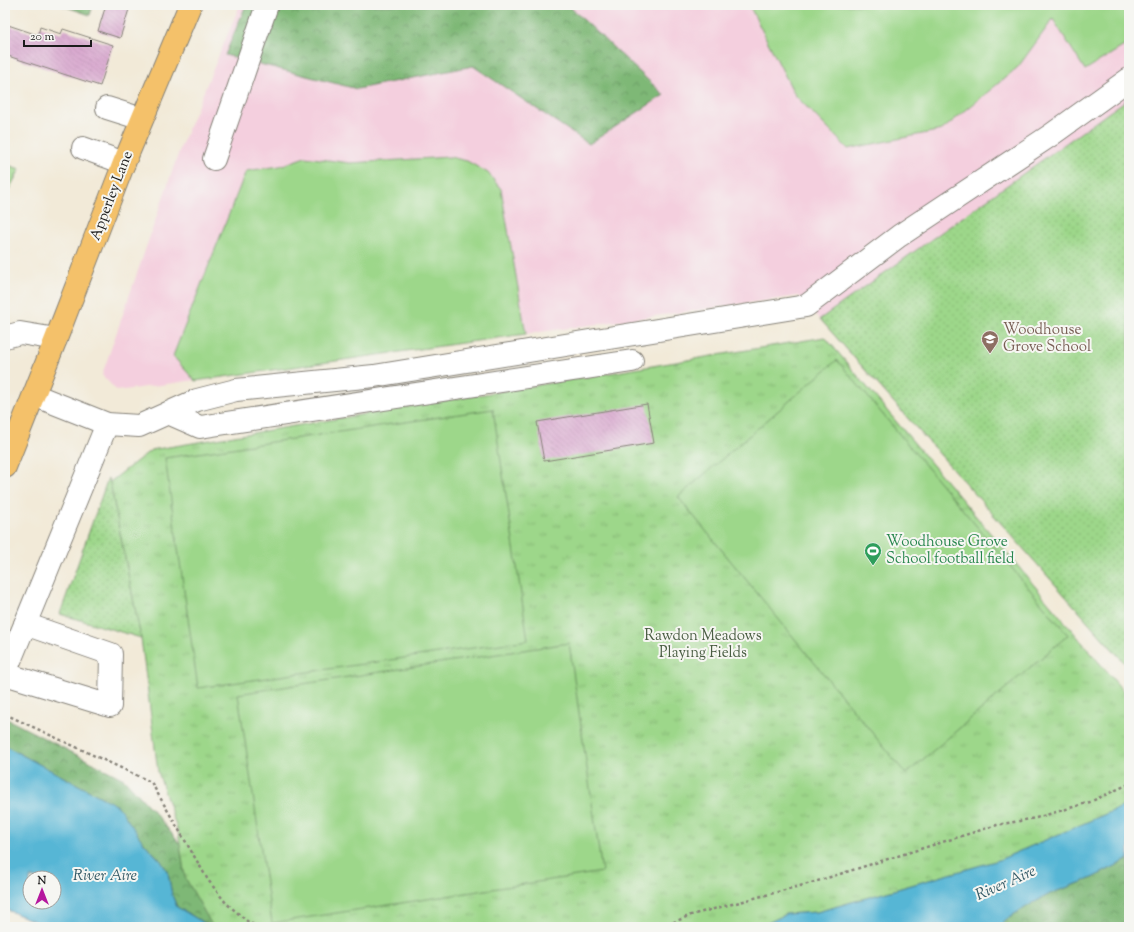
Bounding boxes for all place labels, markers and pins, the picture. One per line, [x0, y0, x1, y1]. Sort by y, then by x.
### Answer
place label: Woodhouse Grove School [1003, 320, 1091, 358]
school or university icon: Woodhouse Grove School [980, 329, 1000, 354]
place label: Woodhouse Grove School football field [886, 532, 1015, 570]
sports icon: Woodhouse Grove School football field [863, 541, 883, 566]

